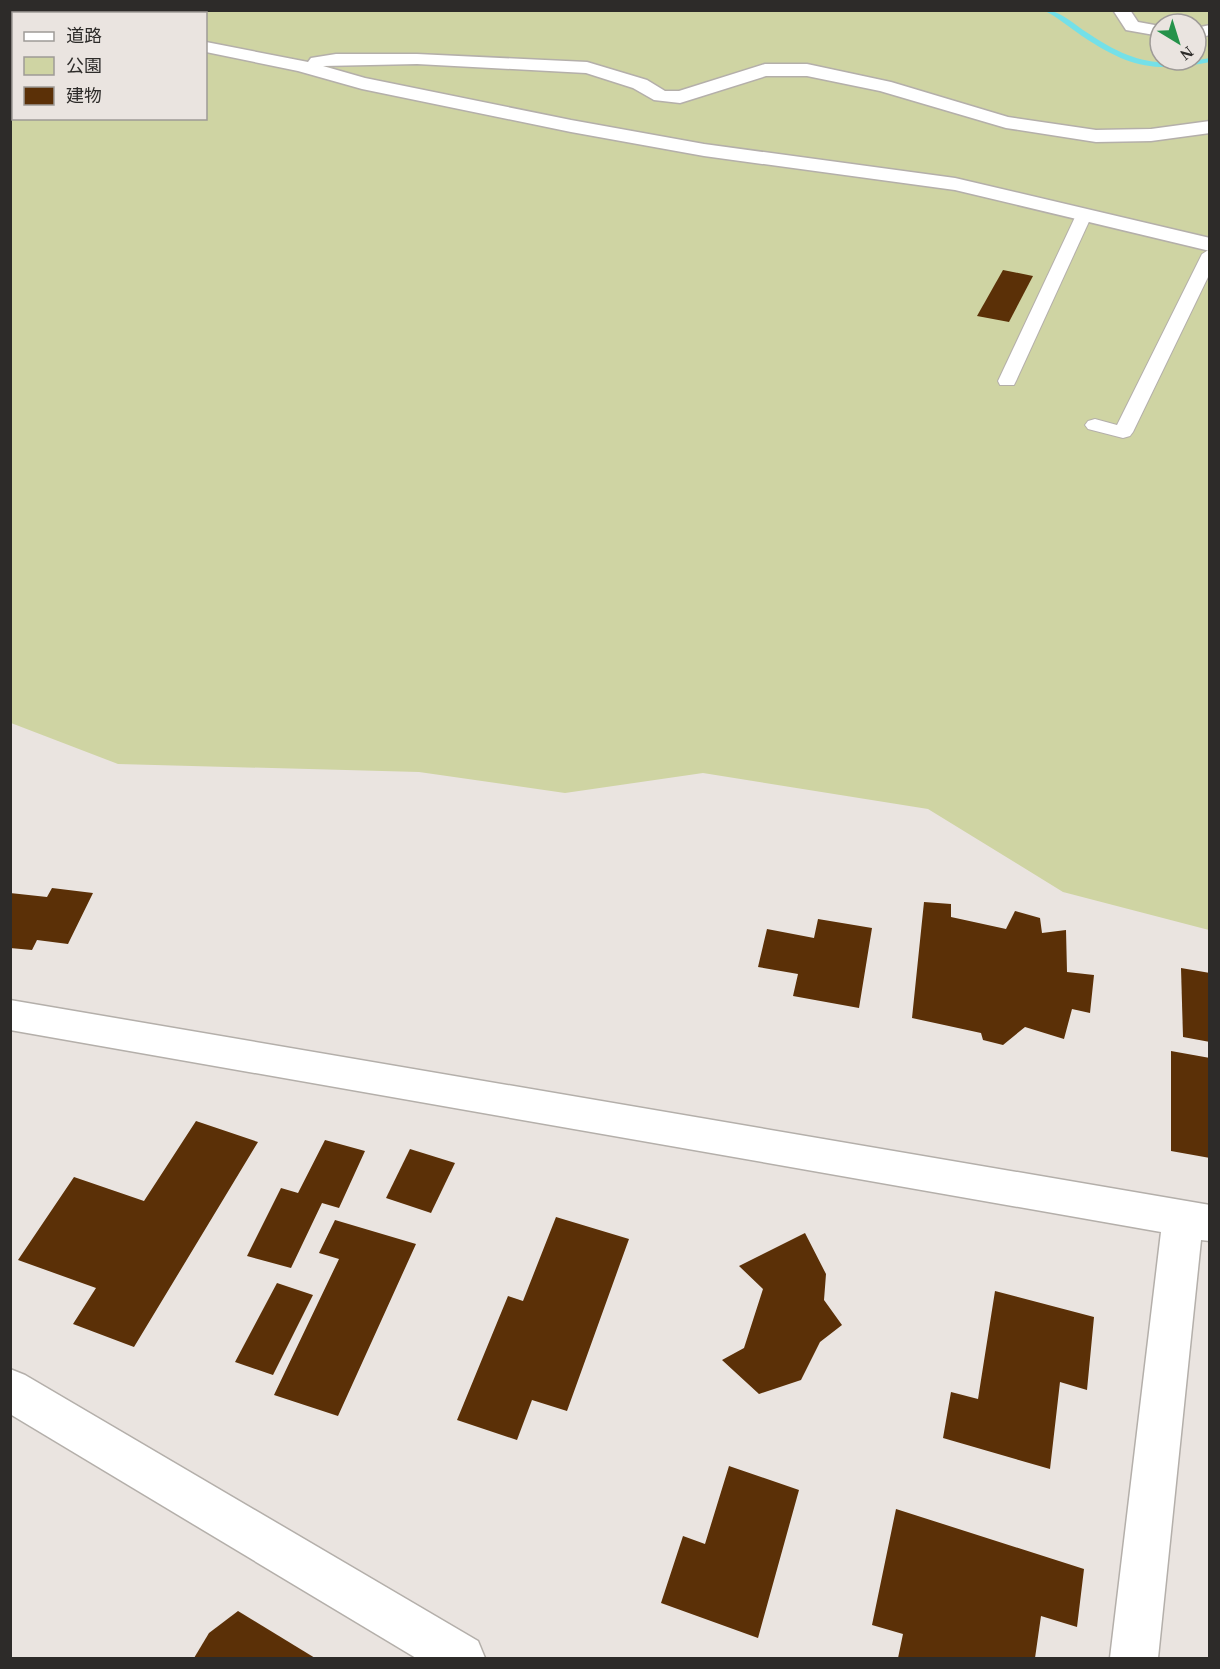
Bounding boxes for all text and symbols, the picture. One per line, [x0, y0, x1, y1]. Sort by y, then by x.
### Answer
legend [12, 12, 207, 120]
north arrow [1148, 12, 1208, 72]
text: 道路 [66, 26, 102, 46]
text: N [1177, 43, 1197, 64]
text: 公園 [66, 56, 102, 76]
text: 建物 [66, 86, 102, 106]

